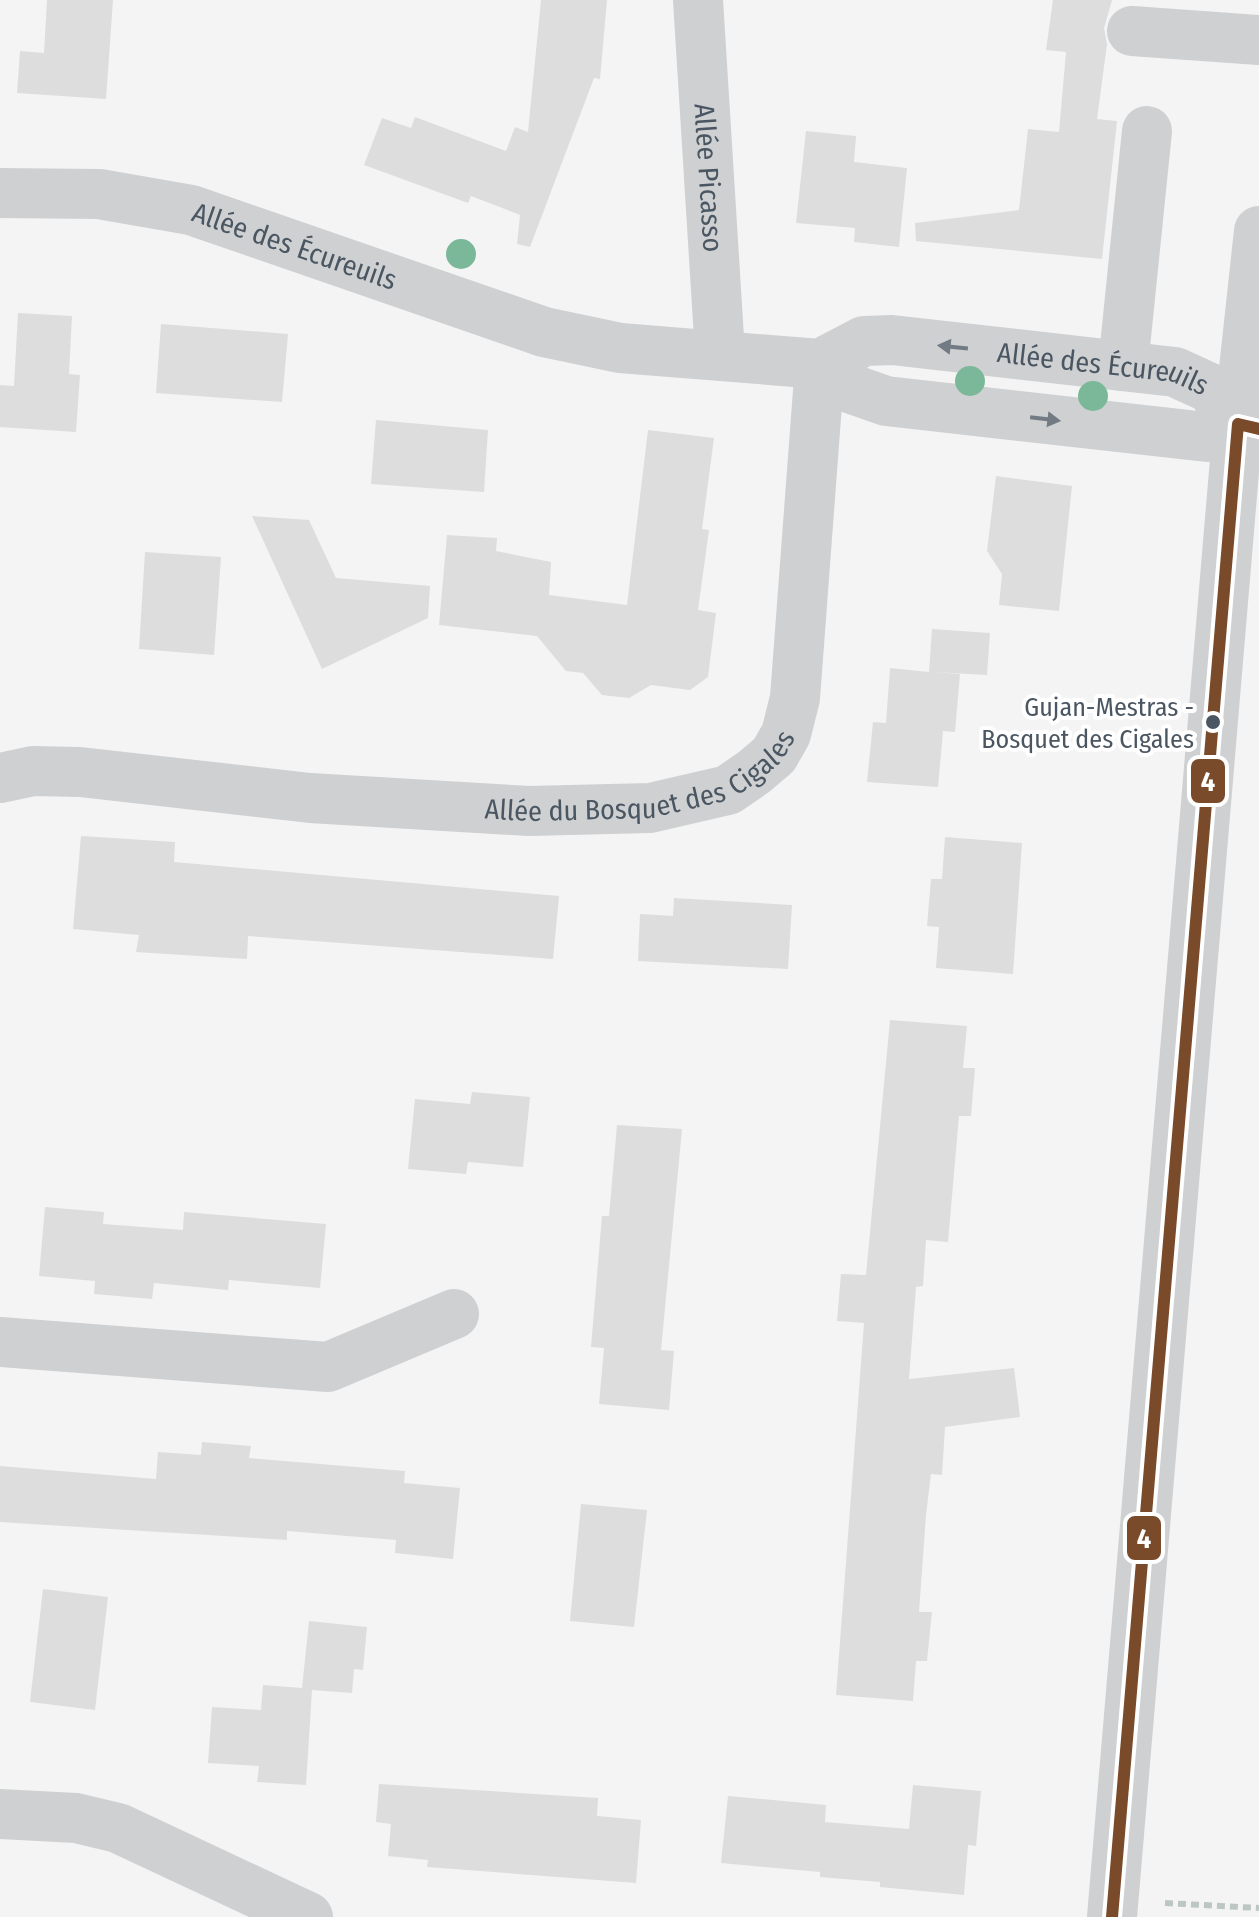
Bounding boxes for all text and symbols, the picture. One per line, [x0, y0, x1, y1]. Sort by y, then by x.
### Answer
street label: Allée Picasso [688, 102, 730, 253]
street label: Allée des Écureuils [188, 195, 401, 296]
street label: Allée des Écureuils [996, 336, 1214, 402]
one-way arrow [936, 339, 968, 355]
one-way arrow [1030, 411, 1061, 427]
place label: Gujan-Mestras - Bosquet des Cigales [981, 692, 1194, 755]
marker: Gujan-Mestras - Bosquet des Cigales [1203, 712, 1223, 732]
street label: Allée du Bosquet des Cigales [484, 724, 801, 828]
line badge: 4 [1189, 757, 1227, 805]
text: 4 [1201, 765, 1215, 798]
line badge: 4 [1125, 1514, 1163, 1562]
text: 4 [1137, 1522, 1151, 1555]

